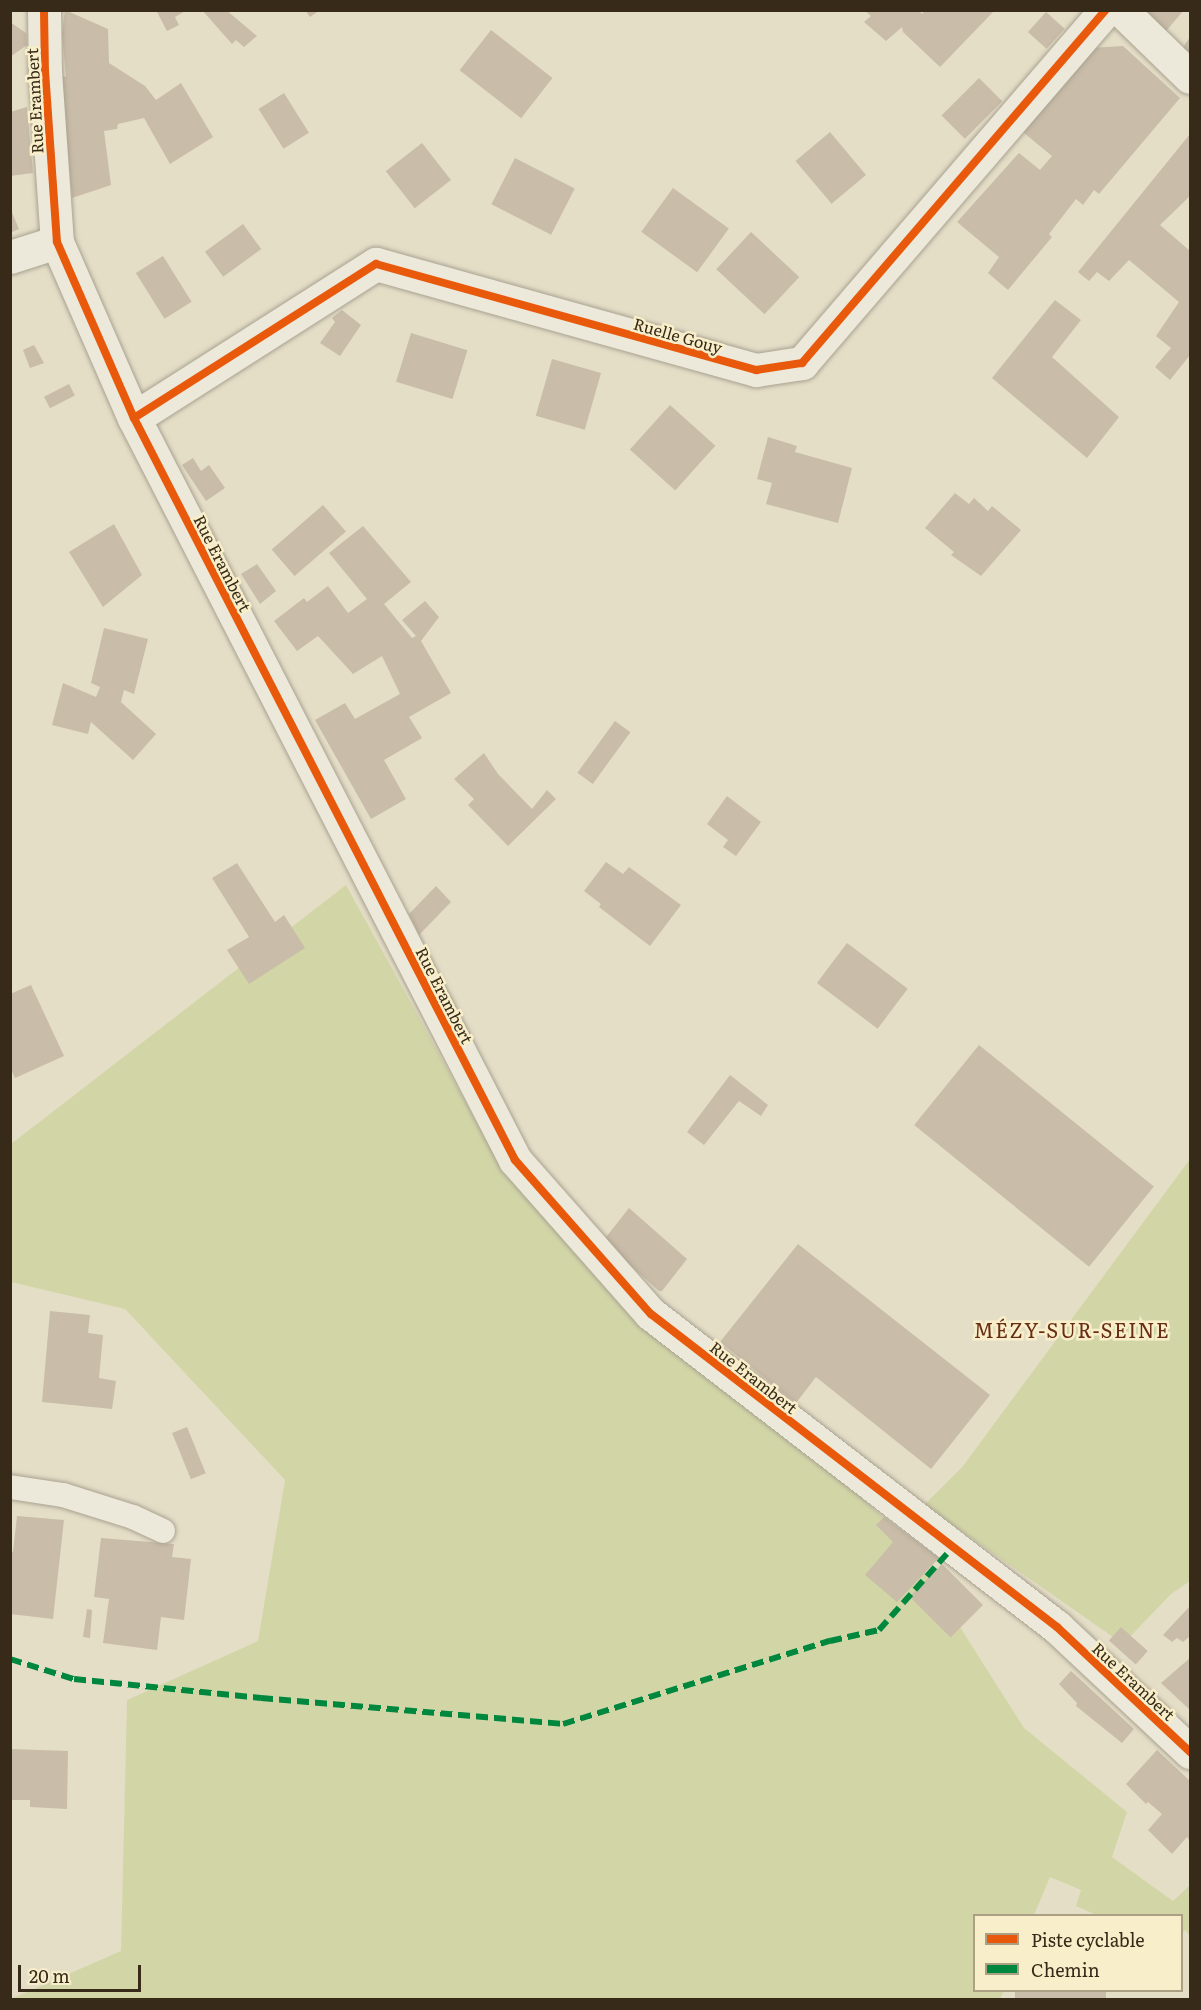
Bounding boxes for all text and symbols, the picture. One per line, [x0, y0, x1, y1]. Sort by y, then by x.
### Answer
street label: Rue Erambert [22, 48, 46, 154]
street label: Ruelle Gouy [631, 313, 725, 357]
street label: Rue Erambert [190, 512, 256, 614]
street label: Rue Erambert [412, 944, 478, 1046]
district label: MÉZY-SUR-SEINE [974, 1317, 1170, 1341]
street label: Rue Erambert [706, 1337, 802, 1417]
street label: Rue Erambert [1089, 1638, 1179, 1724]
legend [973, 1914, 1183, 1992]
text: Piste cyclable [1031, 1926, 1145, 1953]
scale bar [21, 1953, 144, 1991]
text: Chemin [1031, 1956, 1100, 1983]
text: 20 m [29, 1962, 70, 1989]

